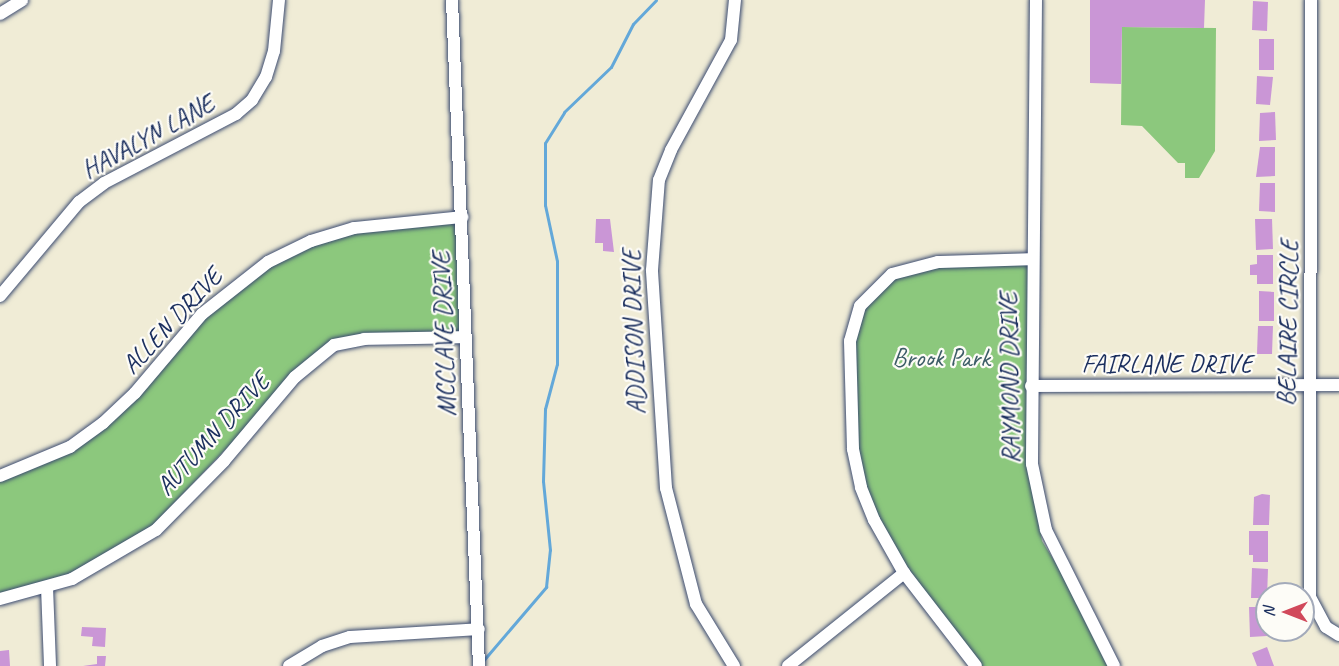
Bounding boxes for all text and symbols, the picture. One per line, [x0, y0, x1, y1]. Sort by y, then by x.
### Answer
street label: HAVALYN LANE [76, 88, 220, 186]
street label: BELAIRE CIRCLE [1271, 240, 1305, 406]
street label: ADDISON DRIVE [616, 249, 652, 415]
street label: MCCLAVE DRIVE [426, 251, 462, 417]
street label: ALLEN DRIVE [115, 262, 229, 380]
street label: RAYMOND DRIVE [993, 292, 1027, 464]
park label: Brook Park [892, 342, 990, 374]
street label: FAIRLANE DRIVE [1081, 348, 1253, 380]
street label: AUTUMN DRIVE [150, 366, 276, 502]
north arrow [1255, 582, 1315, 642]
text: N [1259, 607, 1279, 617]

